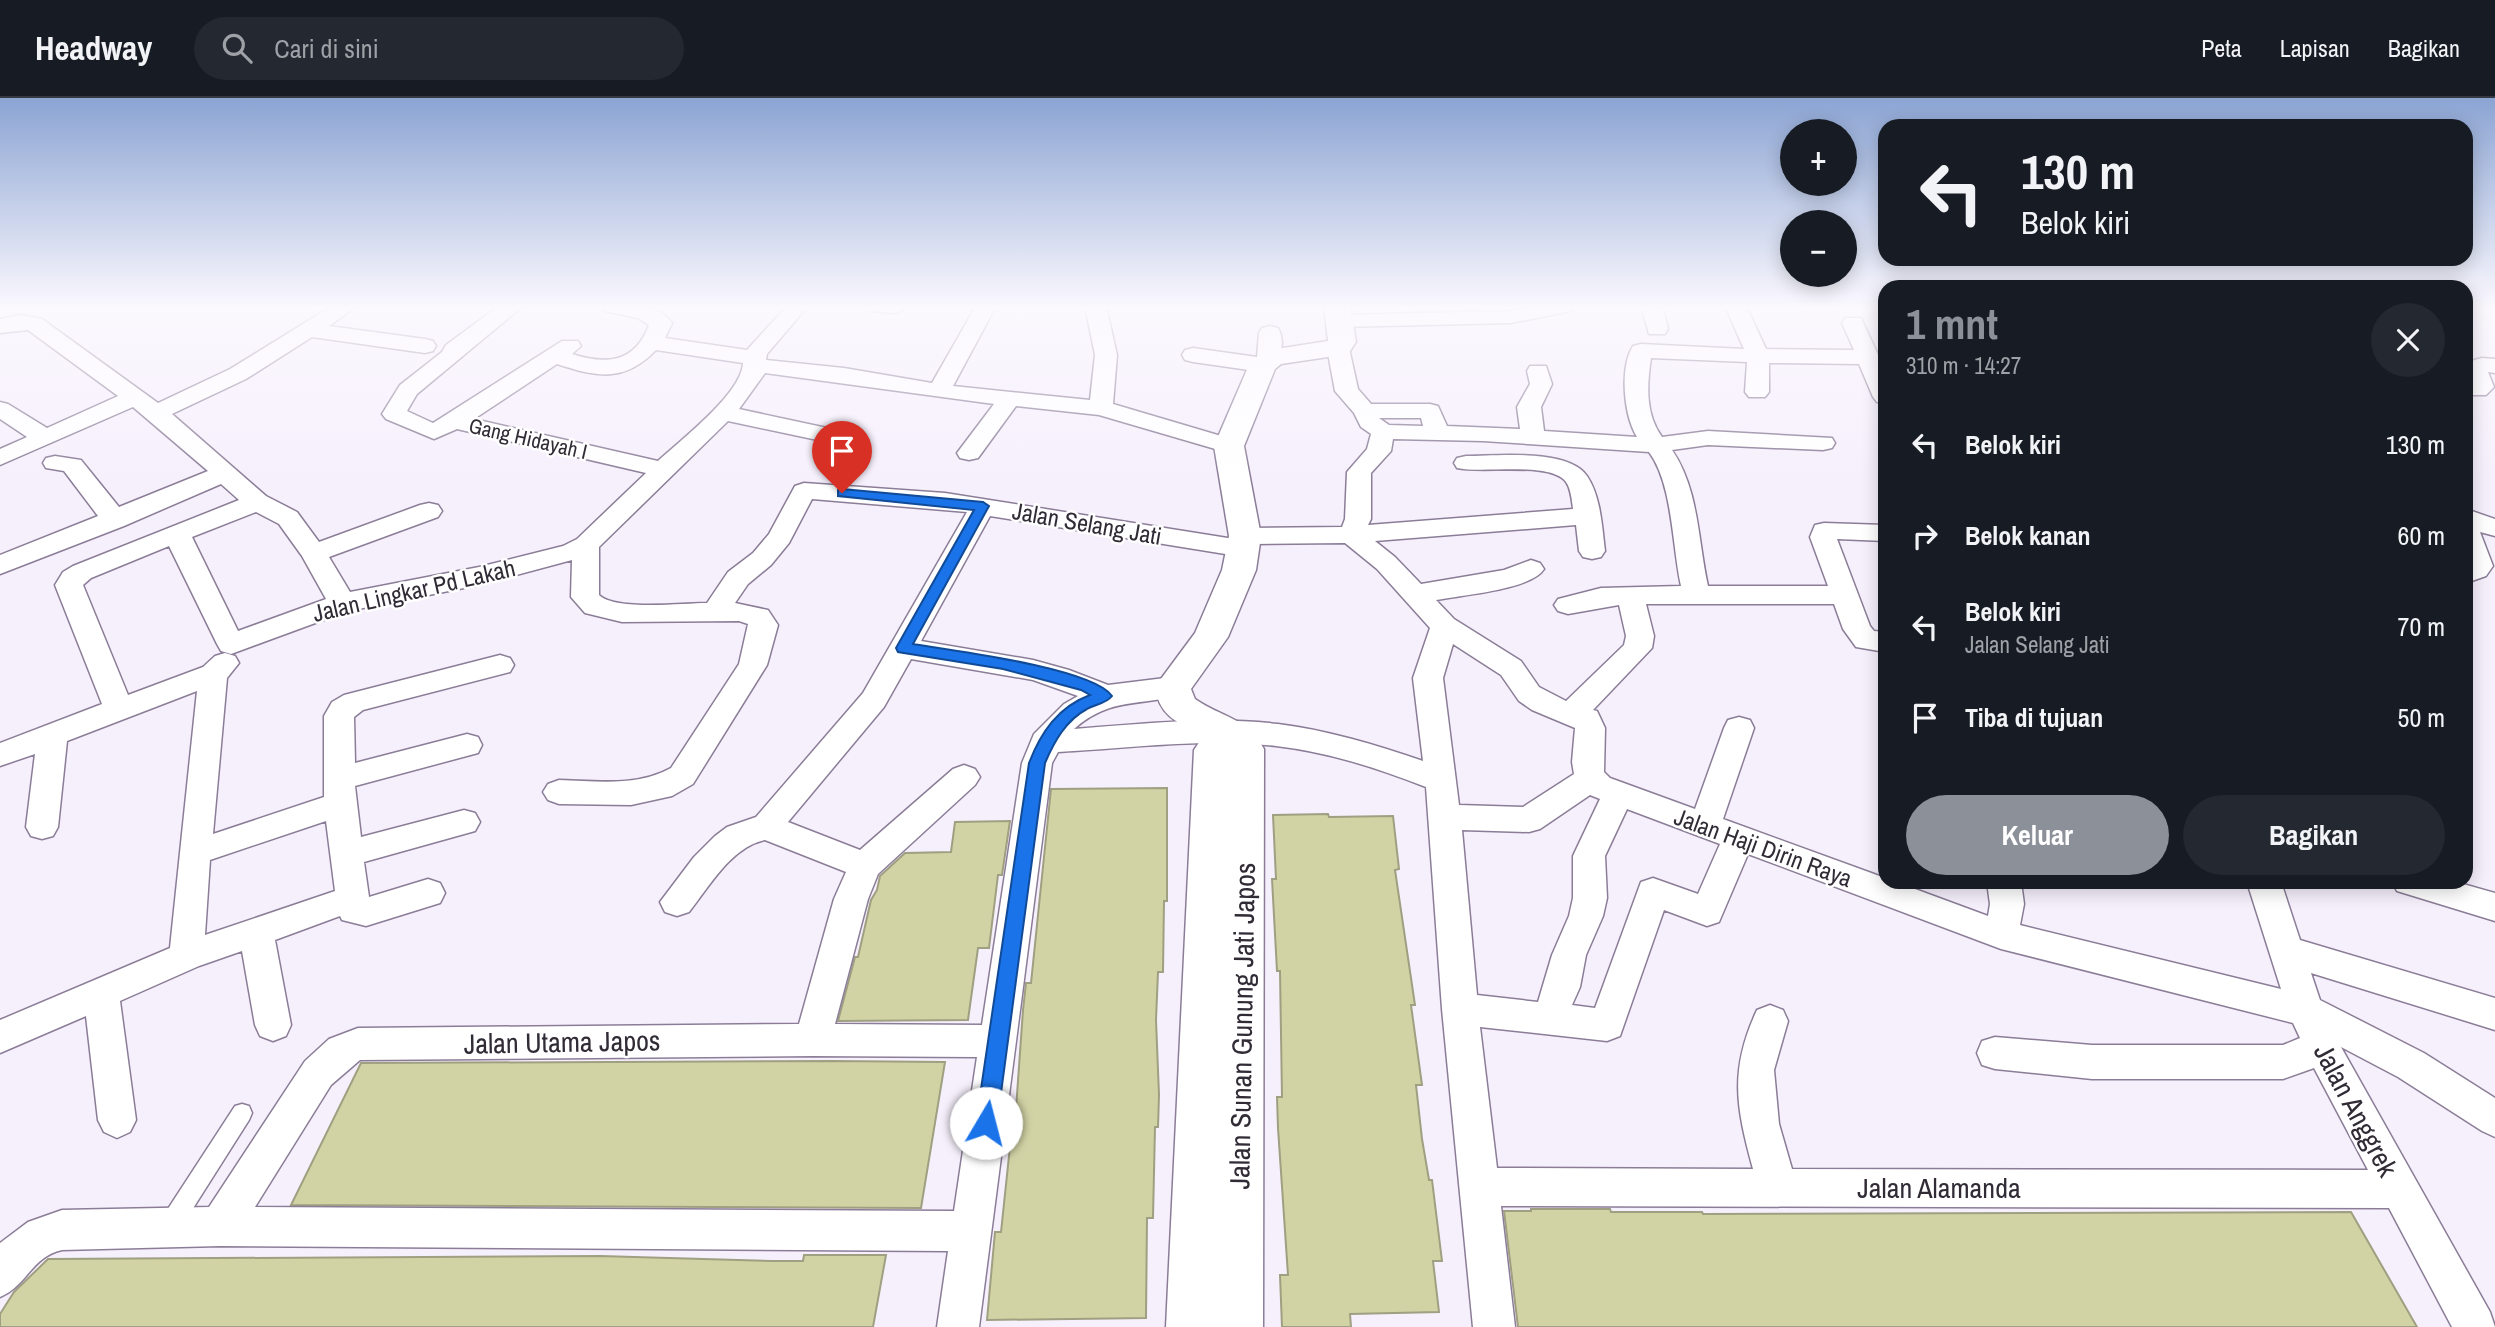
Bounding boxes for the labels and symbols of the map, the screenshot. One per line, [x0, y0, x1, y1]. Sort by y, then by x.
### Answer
street label: Gang Hidayah I [466, 411, 590, 466]
pin [812, 421, 872, 493]
street label: Jalan Selang Jati [1010, 494, 1164, 552]
street label: Jalan Lingkar Pd Lakah [309, 551, 518, 629]
street label: Jalan Haji Dirin Raya [1670, 800, 1857, 894]
street label: Jalan Sunan Gunung Jati Japos [1220, 862, 1264, 1190]
street label: Jalan Utama Japos [463, 1021, 661, 1063]
street label: Jalan Anggrek [2305, 1037, 2407, 1184]
position arrow [949, 1086, 1023, 1160]
street label: Jalan Alamanda [1857, 1169, 2021, 1207]

